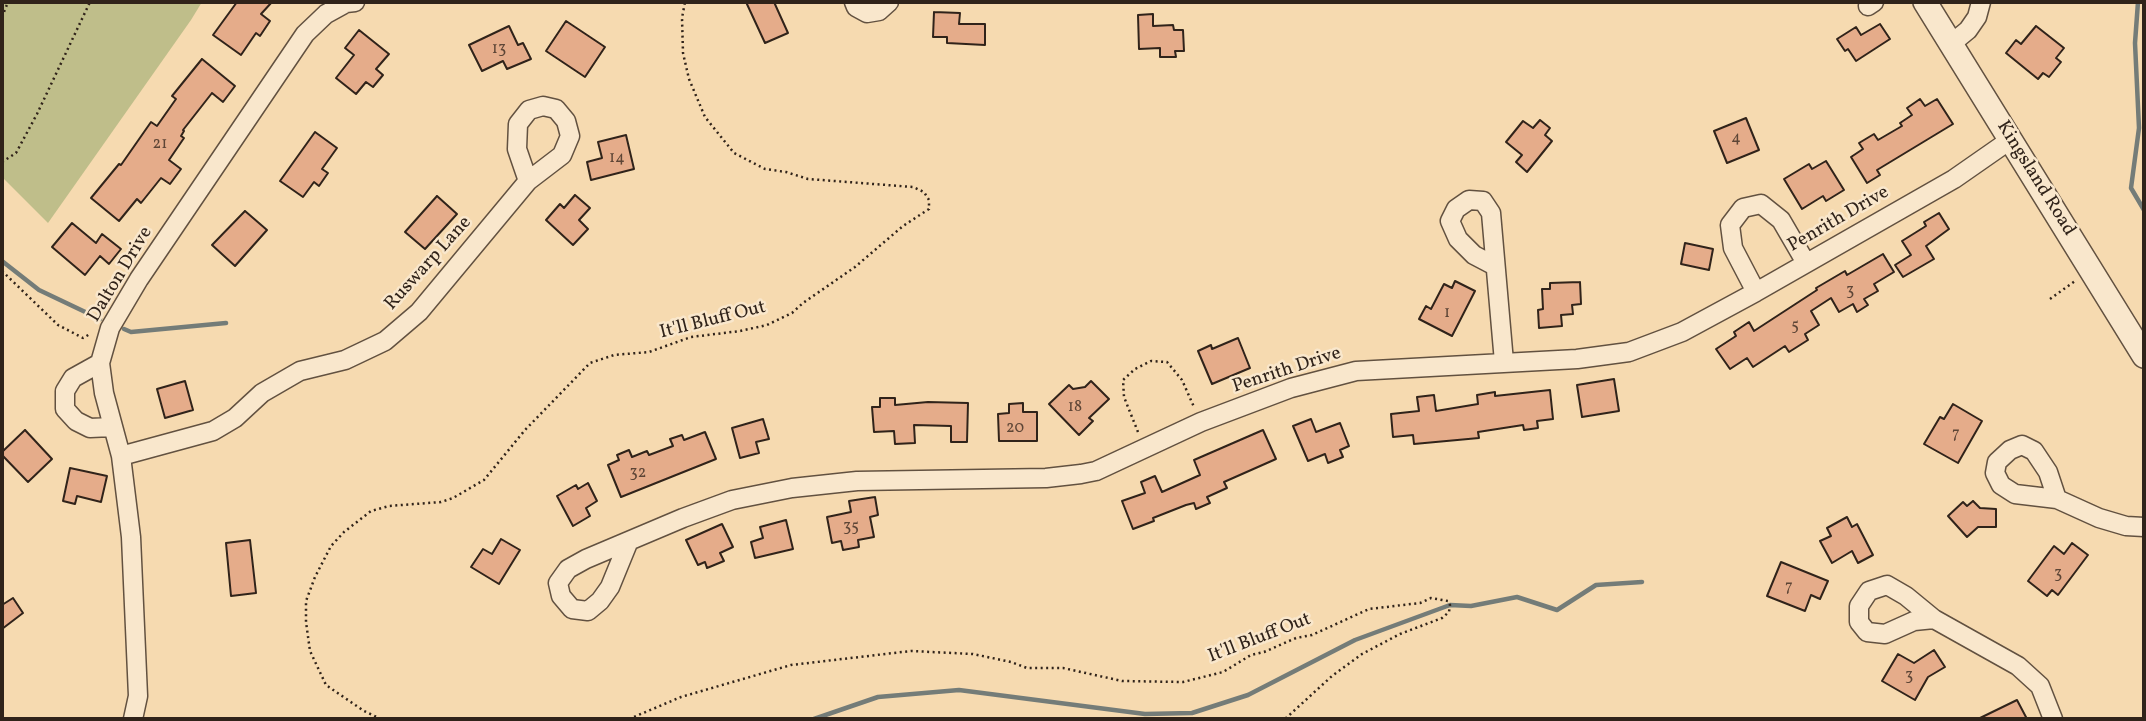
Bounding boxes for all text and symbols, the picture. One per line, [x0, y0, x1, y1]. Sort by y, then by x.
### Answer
house number: 13 [492, 40, 506, 60]
street label: Kingsland Road [1990, 117, 2080, 241]
house number: 4 [1731, 129, 1741, 149]
house number: 21 [153, 135, 167, 155]
house number: 14 [609, 149, 625, 169]
street label: Penrith Drive [1784, 182, 1894, 258]
street label: Ruswarp Lane [381, 212, 477, 316]
street label: Dalton Drive [84, 223, 158, 327]
house number: 3 [1846, 282, 1854, 302]
street label: It'll Bluff Out [658, 297, 768, 345]
house number: 1 [1444, 304, 1450, 324]
house number: 5 [1791, 317, 1799, 337]
street label: Penrith Drive [1230, 343, 1344, 399]
house number: 18 [1068, 398, 1082, 418]
house number: 20 [1006, 419, 1024, 439]
house number: 7 [1952, 425, 1960, 445]
house number: 32 [630, 464, 646, 484]
house number: 35 [843, 518, 859, 538]
house number: 3 [2054, 565, 2062, 585]
house number: 7 [1785, 578, 1793, 598]
street label: It'll Bluff Out [1205, 609, 1315, 669]
house number: 3 [1905, 667, 1913, 687]

